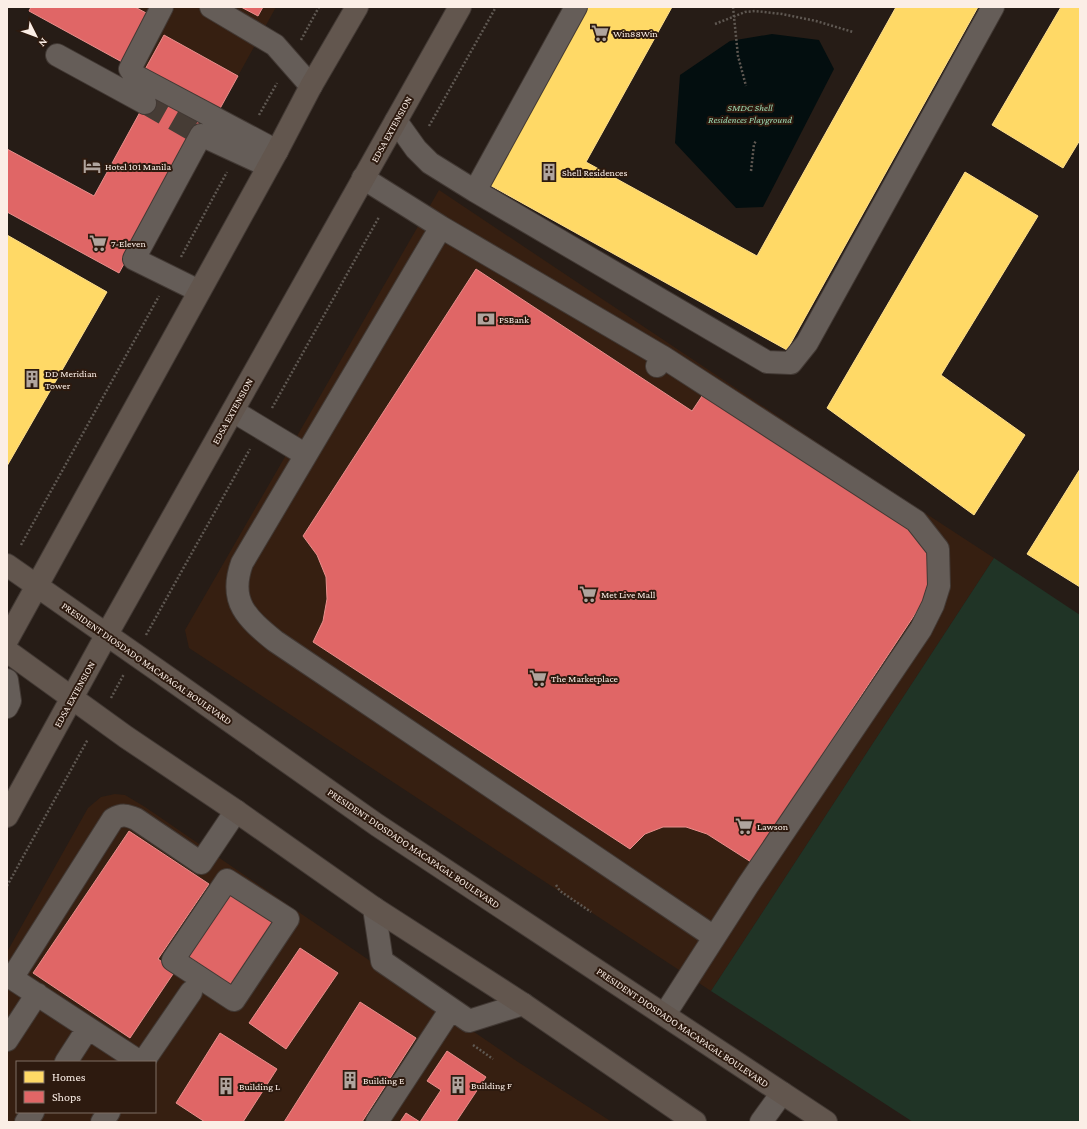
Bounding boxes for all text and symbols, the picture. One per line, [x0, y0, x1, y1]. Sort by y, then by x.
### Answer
north arrow [16, 16, 56, 56]
supermarket icon: Win88Win [590, 23, 610, 43]
place label: Win88Win [613, 28, 658, 39]
text: N [36, 36, 50, 50]
street label: EDSA EXTENSION [369, 94, 414, 164]
park label: SMDC Shell Residences Playground [708, 102, 792, 125]
hotel icon: Hotel 101 Manila [82, 156, 102, 176]
place label: Hotel 101 Manila [105, 161, 171, 172]
building icon: Shell Residences [539, 162, 559, 182]
place label: Shell Residences [562, 167, 627, 178]
supermarket icon: 7-Eleven [88, 233, 108, 253]
place label: 7-Eleven [111, 238, 146, 249]
bank icon: PSBank [476, 309, 496, 329]
place label: PSBank [499, 314, 529, 325]
place label: DD Meridian Tower [45, 368, 98, 391]
building icon: DD Meridian Tower [22, 369, 42, 389]
street label: EDSA EXTENSION [210, 376, 255, 446]
supermarket icon: Met Live Mall [578, 584, 598, 604]
place label: Met Live Mall [601, 589, 656, 600]
street label: PRESIDENT DIOSDADO MACAPAGAL BOULEVARD [60, 600, 234, 727]
street label: EDSA EXTENSION [52, 659, 97, 729]
supermarket icon: The Marketplace [528, 668, 548, 688]
place label: The Marketplace [551, 673, 619, 684]
street label: PRESIDENT DIOSDADO MACAPAGAL BOULEVARD [326, 787, 502, 910]
supermarket icon: Lawson [734, 816, 754, 836]
place label: Lawson [757, 821, 789, 832]
street label: PRESIDENT DIOSDADO MACAPAGAL BOULEVARD [595, 966, 771, 1089]
legend [16, 1061, 156, 1113]
text: Homes [52, 1070, 86, 1084]
building icon: Building E [340, 1070, 360, 1090]
place label: Building E [363, 1075, 405, 1086]
building icon: Building F [448, 1075, 468, 1095]
building icon: Building L [216, 1076, 236, 1096]
place label: Building F [471, 1080, 512, 1091]
place label: Building L [239, 1081, 280, 1092]
text: Shops [52, 1090, 81, 1104]

